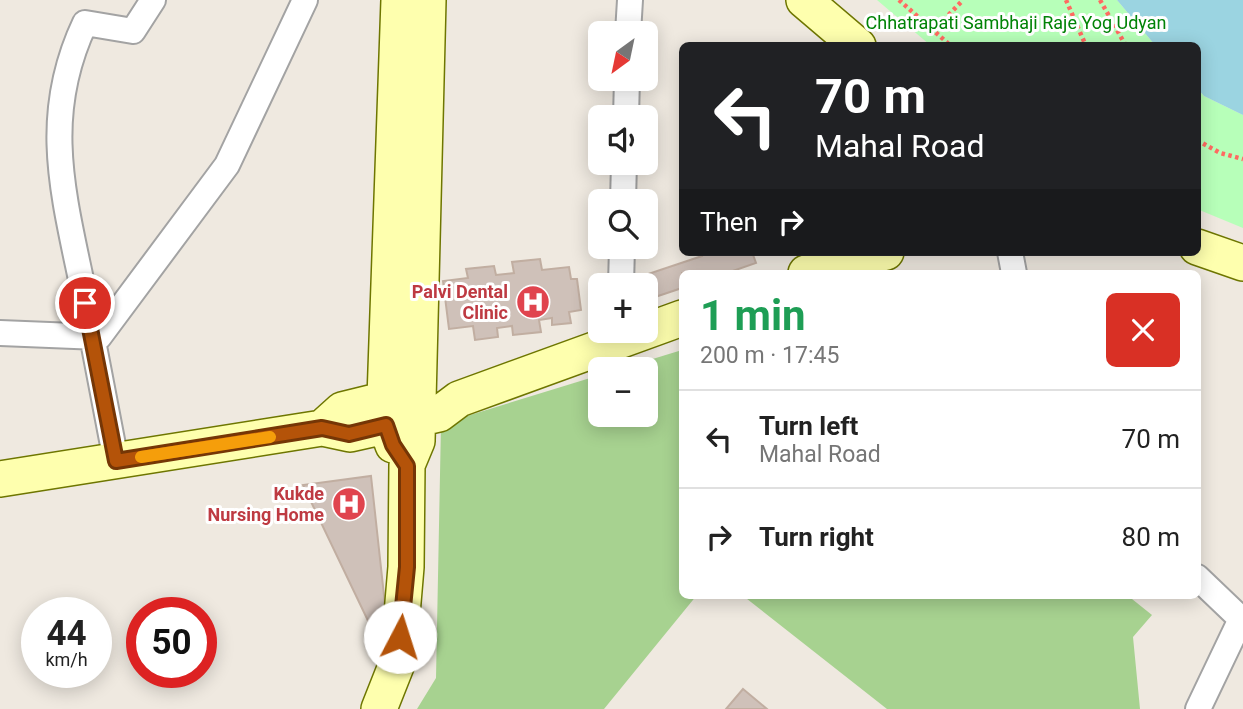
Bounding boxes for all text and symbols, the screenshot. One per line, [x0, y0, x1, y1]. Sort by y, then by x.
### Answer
park label: Chhatrapati Sambhaji Raje Yog Udyan [866, 12, 1166, 33]
north arrow [588, 21, 658, 91]
map controls [588, 21, 658, 427]
text: 70 m [815, 68, 926, 125]
icon: left [700, 70, 791, 161]
button: sound [588, 105, 658, 175]
text: Mahal Road [815, 127, 985, 165]
button: search [588, 189, 658, 259]
icon: right [772, 203, 810, 241]
text: Then [700, 207, 758, 237]
pin [55, 273, 115, 333]
button: + [588, 273, 658, 343]
place label: Palvi Dental Clinic [412, 281, 508, 323]
hospital icon: Palvi Dental Clinic [514, 283, 552, 321]
icon: arrive [66, 284, 104, 322]
text: 1 min [700, 291, 806, 340]
button: close [1106, 293, 1180, 367]
text: 200 m · 17:45 [700, 342, 839, 369]
button: − [588, 357, 658, 427]
text: Turn left [759, 411, 858, 441]
icon: left [700, 420, 738, 458]
text: 70 m [1122, 424, 1180, 454]
text: Mahal Road [759, 441, 881, 468]
place label: Kukde Nursing Home [208, 483, 324, 525]
hospital icon: Kukde Nursing Home [330, 485, 368, 523]
icon: right [700, 518, 738, 556]
text: Turn right [759, 522, 874, 552]
text: 80 m [1122, 522, 1180, 552]
speed limit sign: 50 [126, 597, 217, 688]
position arrow [363, 600, 437, 674]
text: 44 [46, 613, 87, 654]
text: km/h [45, 649, 88, 670]

